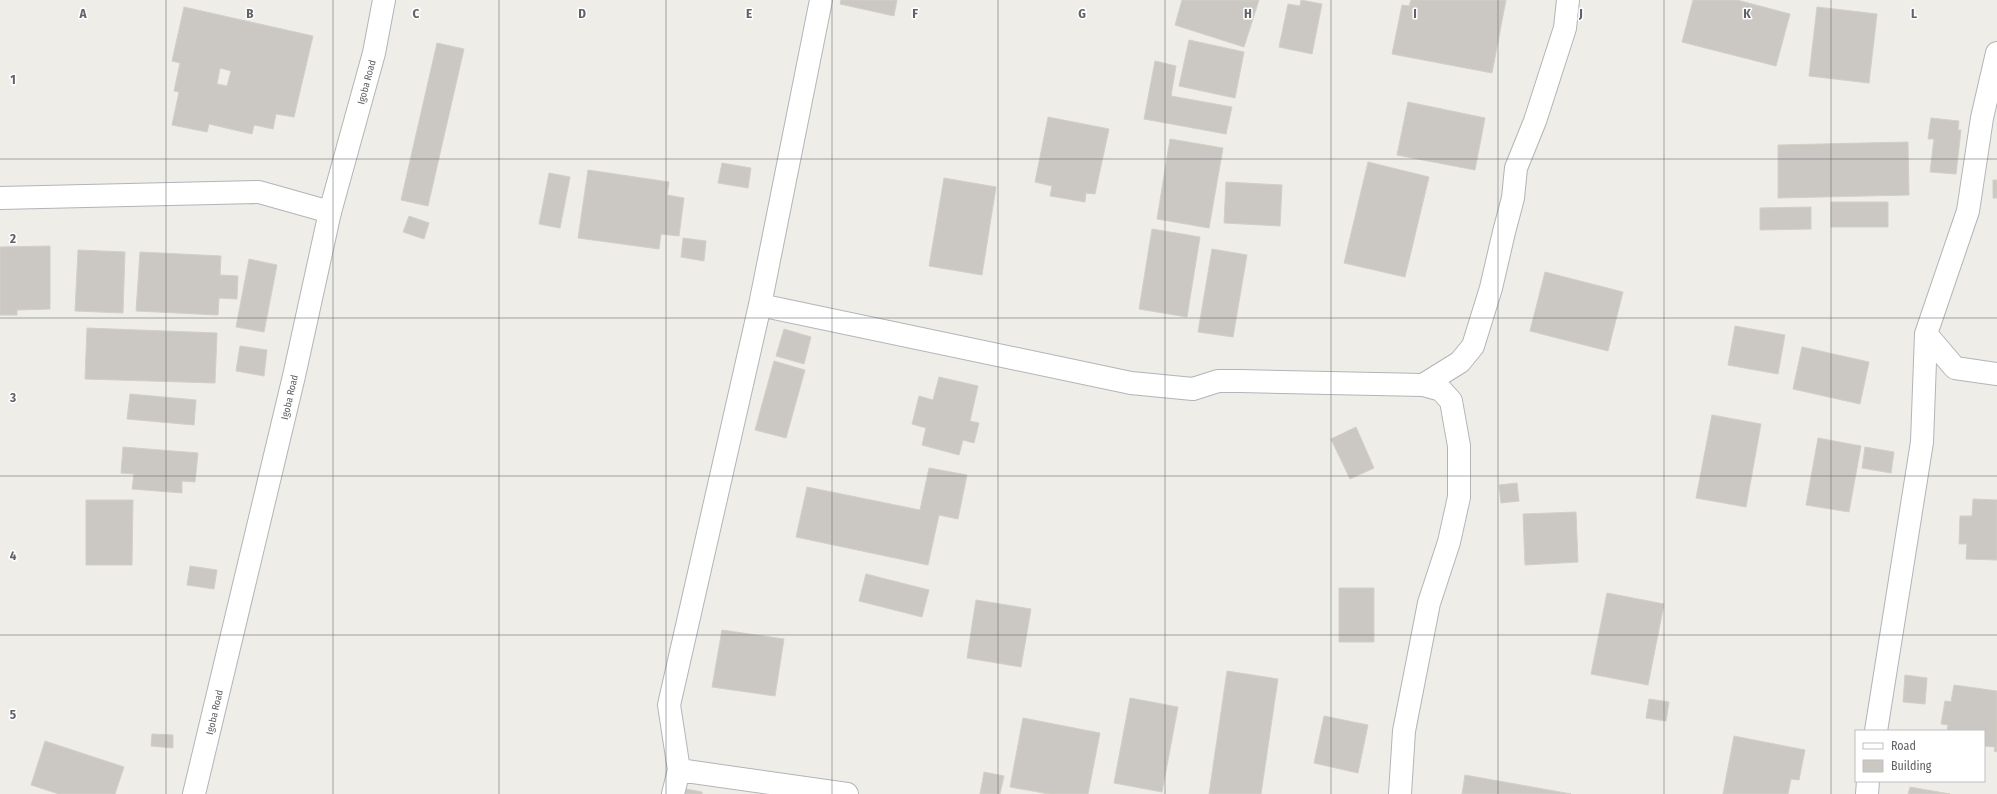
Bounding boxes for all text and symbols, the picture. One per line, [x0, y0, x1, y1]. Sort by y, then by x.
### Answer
text: A [78, 6, 87, 21]
text: B [246, 6, 254, 21]
text: C [413, 6, 420, 21]
text: D [578, 6, 586, 21]
text: E [746, 6, 752, 21]
text: F [912, 6, 918, 21]
text: G [1078, 6, 1086, 21]
text: H [1244, 6, 1252, 21]
text: I [1413, 6, 1417, 21]
text: J [1578, 6, 1583, 21]
text: K [1743, 6, 1751, 21]
text: L [1911, 6, 1917, 21]
street label: Igoba Road [355, 59, 379, 106]
text: 1 [10, 72, 16, 87]
text: 2 [9, 231, 16, 246]
street label: Igoba Road [279, 374, 301, 421]
text: 3 [9, 390, 16, 405]
text: 4 [10, 548, 17, 563]
street label: Igoba Road [204, 689, 226, 736]
text: 5 [10, 707, 16, 722]
legend [1855, 730, 1985, 782]
text: Road [1891, 739, 1916, 753]
text: Building [1891, 759, 1932, 773]

